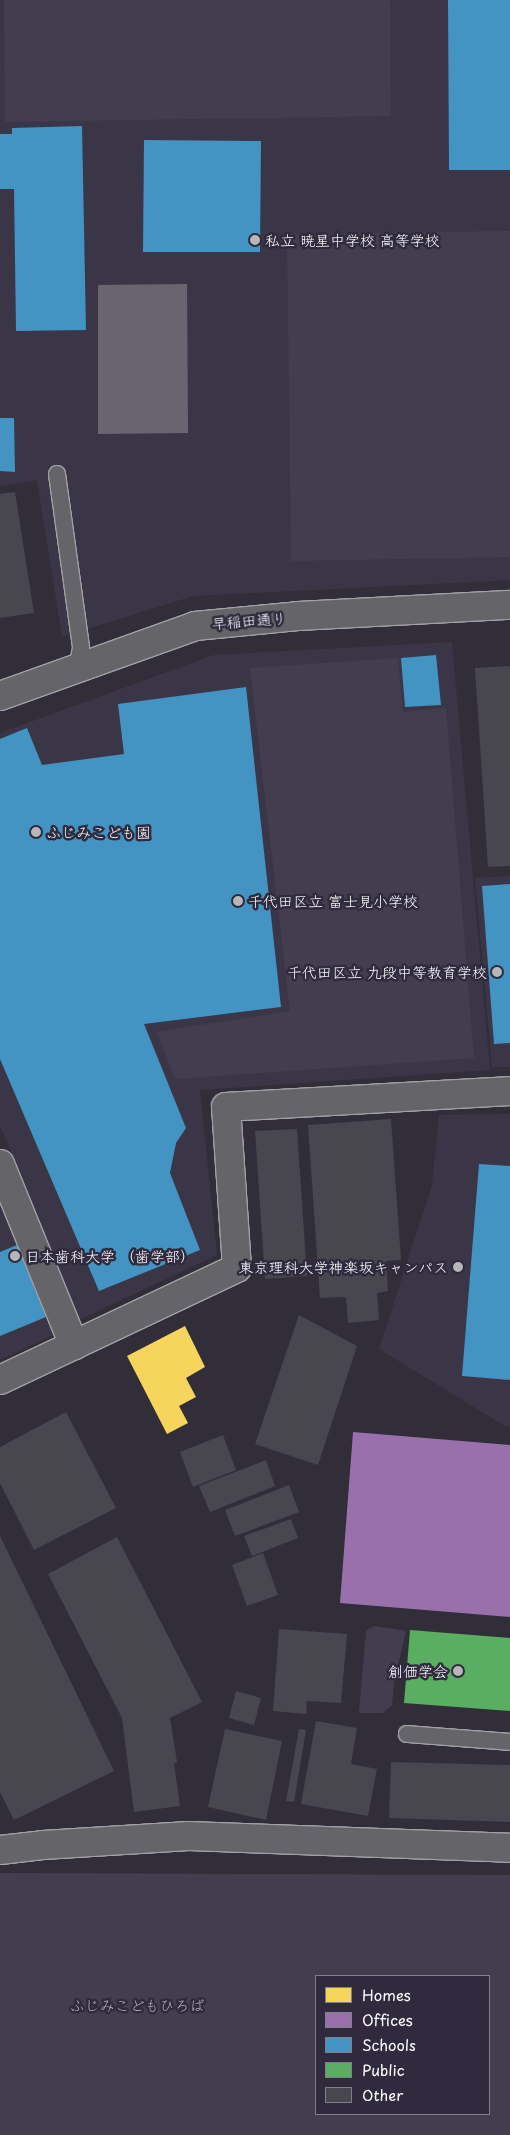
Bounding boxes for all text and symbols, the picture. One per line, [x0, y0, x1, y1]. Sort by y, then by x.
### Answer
place label: 私立 暁星中学校 高等学校 [265, 231, 440, 249]
marker: 私立 暁星中学校 高等学校 [249, 234, 261, 246]
street label: 早稲田通り [211, 608, 287, 632]
place label: ふじみこども園 [46, 823, 151, 841]
marker: ふじみこども園 [30, 826, 42, 838]
place label: 千代田区立 富士見小学校 [248, 892, 418, 910]
marker: 千代田区立 富士見小学校 [232, 895, 244, 907]
place label: 千代田区立 九段中等教育学校 [287, 963, 487, 981]
marker: 千代田区立 九段中等教育学校 [491, 966, 503, 978]
place label: 日本歯科大学 （歯学部） [25, 1247, 195, 1265]
marker: 日本歯科大学 （歯学部） [9, 1250, 21, 1262]
place label: 東京理科大学神楽坂キャンパス [238, 1258, 448, 1276]
marker: 東京理科大学神楽坂キャンパス [452, 1261, 464, 1273]
place label: 創価学会 [388, 1662, 448, 1680]
marker: 創価学会 [452, 1665, 464, 1677]
legend [315, 1975, 490, 2115]
text: Homes [362, 1983, 411, 2006]
park label: ふじみこどもひろば [70, 1996, 204, 2014]
text: Offices [362, 2008, 413, 2031]
text: Schools [362, 2033, 416, 2056]
text: Public [362, 2058, 405, 2081]
text: Other [362, 2083, 403, 2106]

